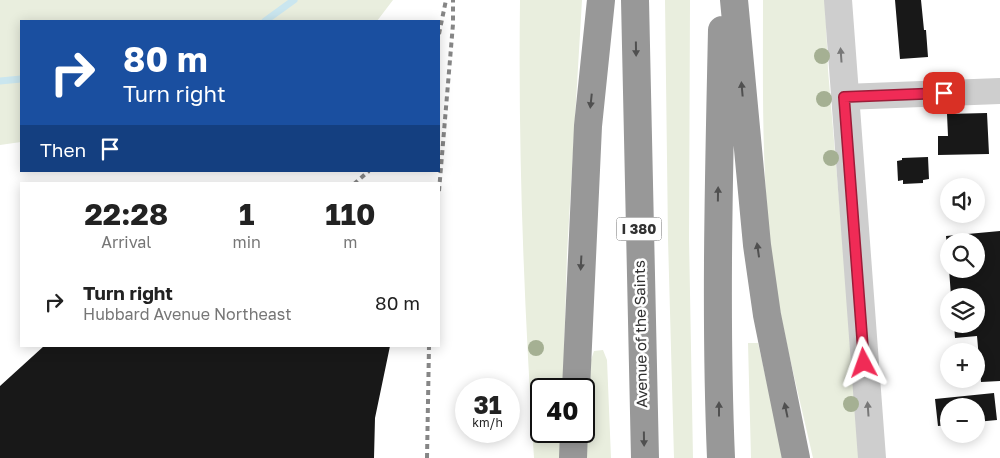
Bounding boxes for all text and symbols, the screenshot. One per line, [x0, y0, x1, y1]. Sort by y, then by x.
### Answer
text: 80 m [123, 38, 208, 80]
icon: right [40, 40, 105, 105]
one-way arrow [632, 41, 640, 57]
one-way arrow [837, 47, 845, 63]
pin [923, 72, 965, 114]
icon: arrive [930, 79, 958, 107]
text: Turn right [123, 80, 226, 107]
one-way arrow [738, 80, 746, 96]
one-way arrow [587, 93, 595, 109]
icon: arrive [96, 135, 124, 163]
text: Then [40, 138, 86, 161]
map controls [940, 178, 985, 443]
button: sound [940, 178, 985, 223]
one-way arrow [715, 186, 723, 202]
text: 22:28 [84, 196, 168, 232]
text: 1 [239, 196, 254, 232]
text: 110 [325, 196, 376, 232]
road number: I 380 [616, 218, 662, 240]
text: Arrival [101, 232, 151, 252]
text: min [232, 232, 261, 252]
text: m [343, 232, 357, 252]
button: search [940, 233, 985, 278]
one-way arrow [753, 242, 761, 258]
one-way arrow [577, 255, 585, 271]
street label: Avenue of the Saints [630, 260, 650, 408]
text: Turn right [83, 281, 173, 304]
icon: right [40, 288, 68, 316]
button: layers [940, 288, 985, 333]
text: 80 m [375, 291, 420, 314]
text: Hubbard Avenue Northeast [83, 304, 292, 324]
position arrow [837, 336, 889, 388]
button: + [940, 343, 985, 388]
speed limit sign: 40 [530, 378, 595, 443]
text: 31 [473, 389, 502, 420]
button: − [940, 398, 985, 443]
one-way arrow [715, 401, 723, 417]
one-way arrow [864, 401, 872, 417]
one-way arrow [782, 403, 790, 418]
text: km/h [472, 415, 503, 430]
one-way arrow [640, 431, 648, 447]

